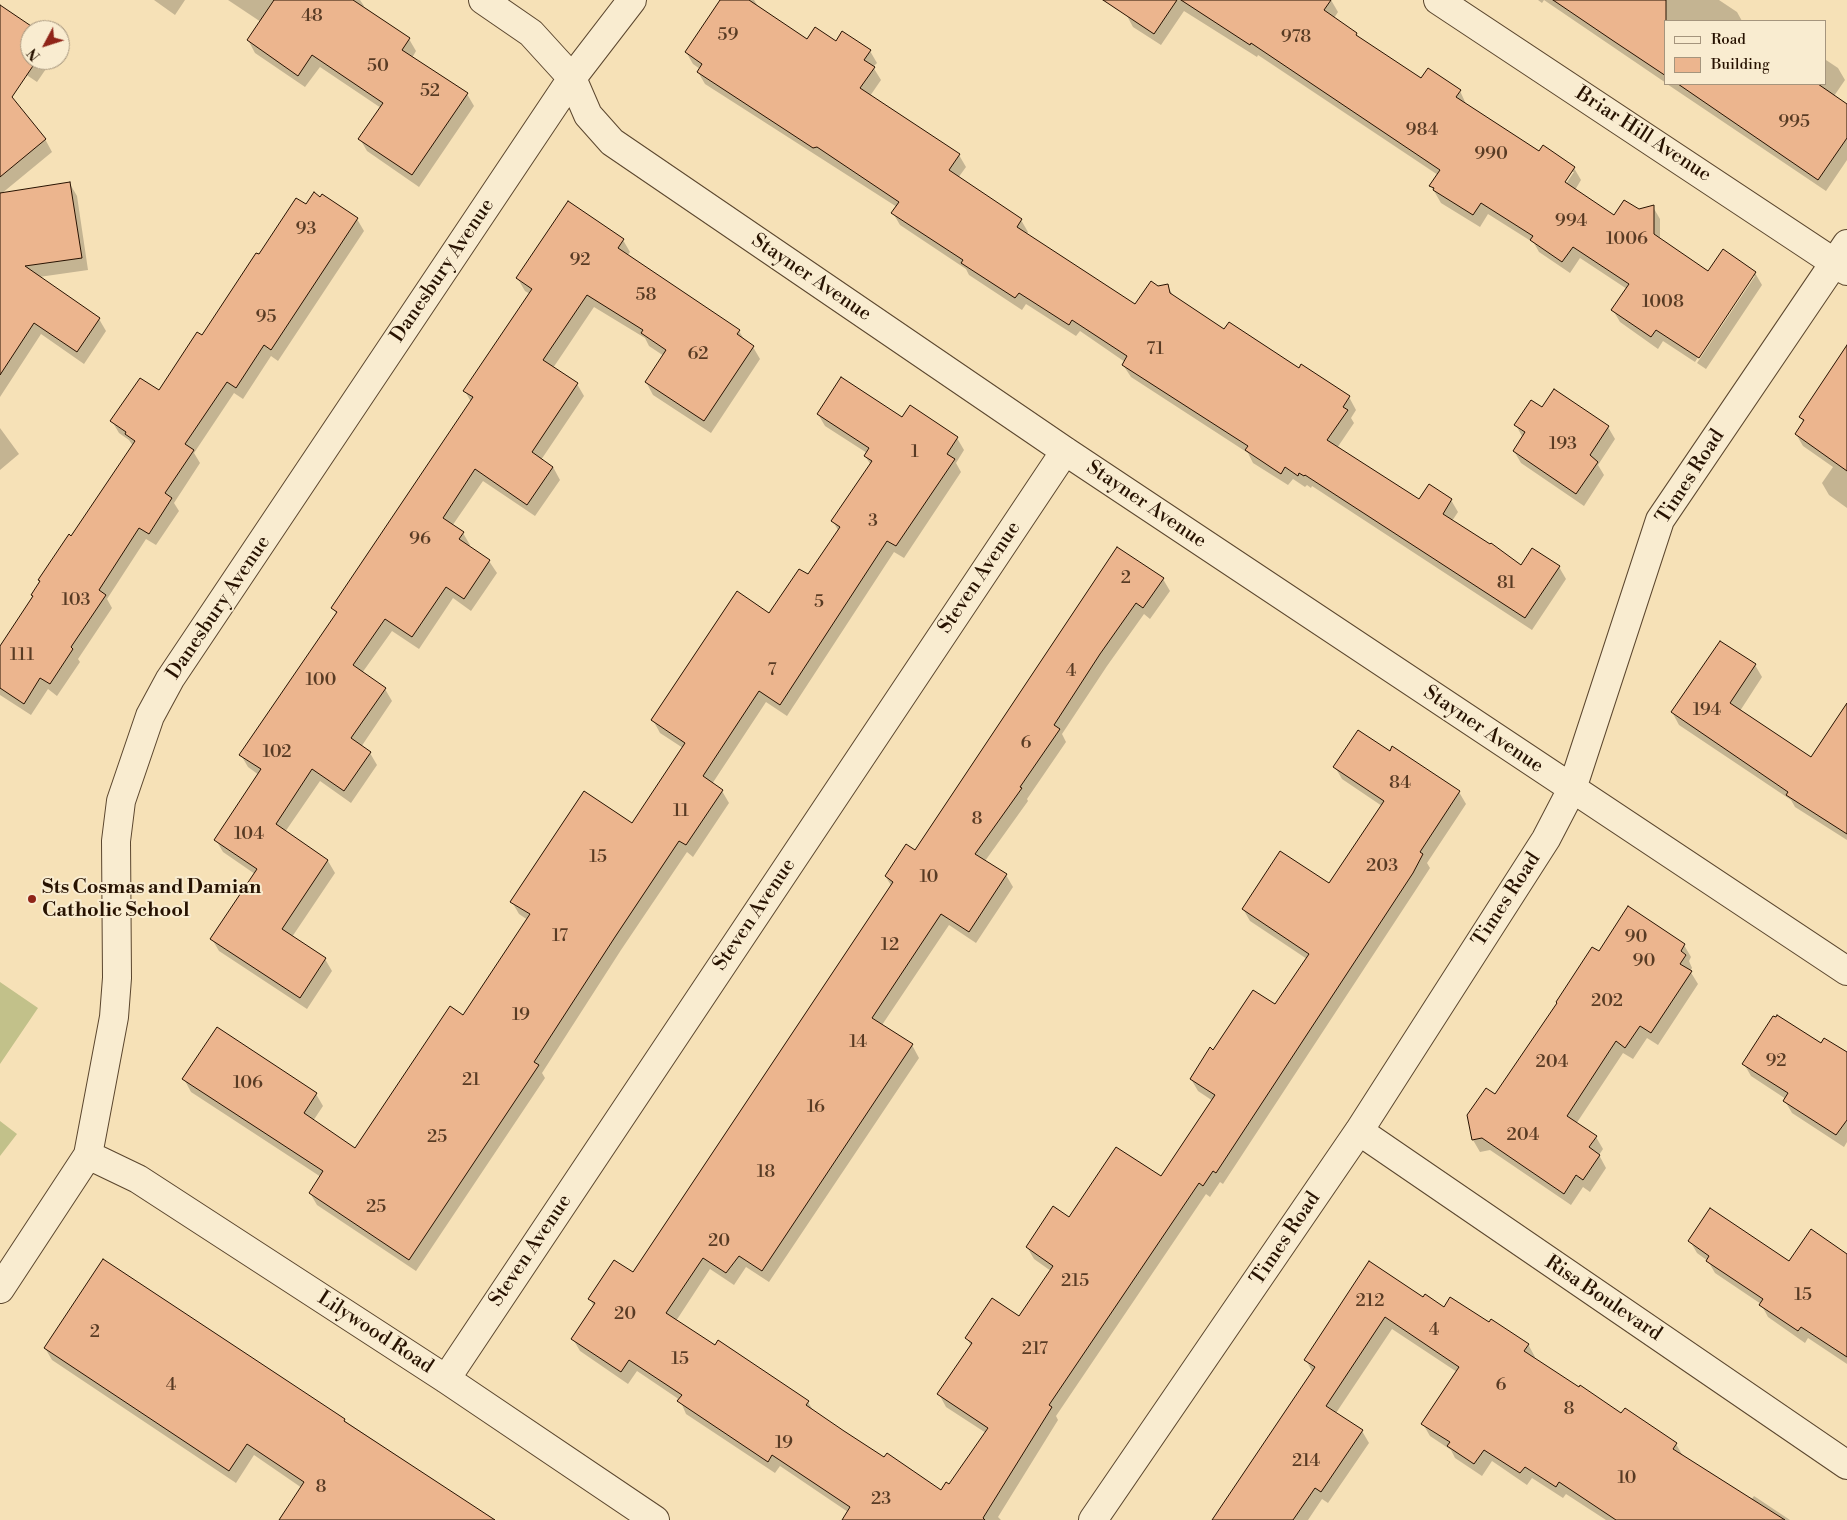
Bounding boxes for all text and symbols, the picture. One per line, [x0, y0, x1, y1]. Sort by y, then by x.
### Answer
house number: 48 [301, 6, 323, 28]
north arrow [20, 20, 70, 70]
legend [1664, 20, 1827, 85]
house number: 59 [718, 25, 738, 47]
house number: 978 [1281, 27, 1311, 49]
text: Road [1711, 30, 1746, 49]
text: N [24, 44, 45, 64]
text: Building [1711, 55, 1770, 74]
house number: 50 [367, 56, 389, 78]
house number: 52 [420, 81, 440, 103]
street label: Briar Hill Avenue [1571, 82, 1715, 188]
house number: 995 [1778, 112, 1810, 134]
house number: 984 [1406, 120, 1438, 142]
house number: 990 [1474, 144, 1508, 166]
street label: Danesbury Avenue [386, 195, 500, 347]
house number: 994 [1555, 211, 1587, 233]
house number: 93 [296, 219, 316, 241]
street label: Stayner Avenue [747, 229, 875, 327]
house number: 1006 [1606, 229, 1648, 251]
house number: 92 [569, 250, 591, 272]
house number: 58 [636, 285, 656, 307]
house number: 1008 [1642, 292, 1684, 314]
house number: 95 [256, 307, 276, 329]
house number: 71 [1146, 339, 1164, 361]
house number: 62 [687, 344, 709, 366]
street label: Times Road [1652, 425, 1730, 529]
house number: 193 [1549, 434, 1577, 456]
house number: 1 [911, 442, 919, 464]
street label: Stayner Avenue [1082, 456, 1210, 554]
house number: 3 [868, 511, 878, 533]
street label: Steven Avenue [934, 517, 1026, 639]
house number: 96 [409, 529, 431, 551]
street label: Danesbury Avenue [162, 532, 276, 684]
house number: 2 [1121, 568, 1131, 590]
house number: 81 [1497, 573, 1515, 595]
house number: 103 [61, 590, 91, 612]
house number: 5 [814, 592, 824, 614]
house number: 111 [10, 645, 34, 667]
house number: 7 [767, 660, 777, 682]
house number: 4 [1066, 661, 1076, 683]
house number: 100 [305, 670, 337, 692]
street label: Stayner Avenue [1419, 681, 1547, 779]
house number: 194 [1693, 700, 1721, 722]
house number: 6 [1021, 733, 1031, 755]
house number: 102 [262, 742, 292, 764]
house number: 84 [1389, 773, 1411, 795]
house number: 11 [673, 801, 689, 823]
house number: 8 [971, 809, 983, 831]
house number: 104 [234, 824, 264, 846]
house number: 15 [589, 847, 607, 869]
street label: Times Road [1468, 848, 1546, 952]
street label: Steven Avenue [709, 854, 801, 976]
house number: 203 [1366, 856, 1398, 878]
house number: 10 [919, 867, 939, 889]
place label: Sts Cosmas and Damian Catholic School [42, 876, 261, 923]
marker: Sts Cosmas and Damian Catholic School [26, 893, 38, 905]
house number: 17 [552, 926, 568, 948]
house number: 90 [1625, 927, 1647, 949]
house number: 12 [881, 935, 899, 957]
house number: 90 [1633, 951, 1655, 973]
house number: 202 [1591, 991, 1623, 1013]
house number: 19 [512, 1005, 530, 1027]
house number: 14 [849, 1032, 867, 1054]
house number: 92 [1765, 1051, 1787, 1073]
house number: 204 [1536, 1052, 1568, 1074]
house number: 21 [462, 1070, 480, 1092]
house number: 106 [233, 1073, 263, 1095]
house number: 16 [807, 1097, 825, 1119]
house number: 204 [1507, 1125, 1539, 1147]
house number: 25 [427, 1127, 447, 1149]
house number: 18 [757, 1162, 775, 1184]
street label: Times Road [1246, 1188, 1326, 1290]
street label: Steven Avenue [485, 1190, 577, 1312]
house number: 25 [366, 1197, 386, 1219]
house number: 20 [708, 1231, 730, 1253]
street label: Risa Boulevard [1540, 1251, 1666, 1347]
house number: 215 [1061, 1271, 1089, 1293]
house number: 15 [1794, 1285, 1812, 1307]
street label: Lilywood Road [312, 1287, 438, 1379]
house number: 212 [1356, 1291, 1384, 1313]
house number: 20 [614, 1304, 636, 1326]
house number: 4 [1429, 1320, 1439, 1342]
house number: 2 [90, 1322, 100, 1344]
house number: 217 [1022, 1339, 1048, 1361]
house number: 15 [671, 1349, 689, 1371]
house number: 4 [166, 1375, 176, 1397]
house number: 6 [1496, 1375, 1506, 1397]
house number: 8 [1563, 1399, 1575, 1421]
house number: 19 [775, 1433, 793, 1455]
house number: 214 [1292, 1451, 1320, 1473]
house number: 10 [1617, 1468, 1637, 1490]
house number: 8 [315, 1477, 327, 1499]
house number: 23 [871, 1489, 891, 1511]

